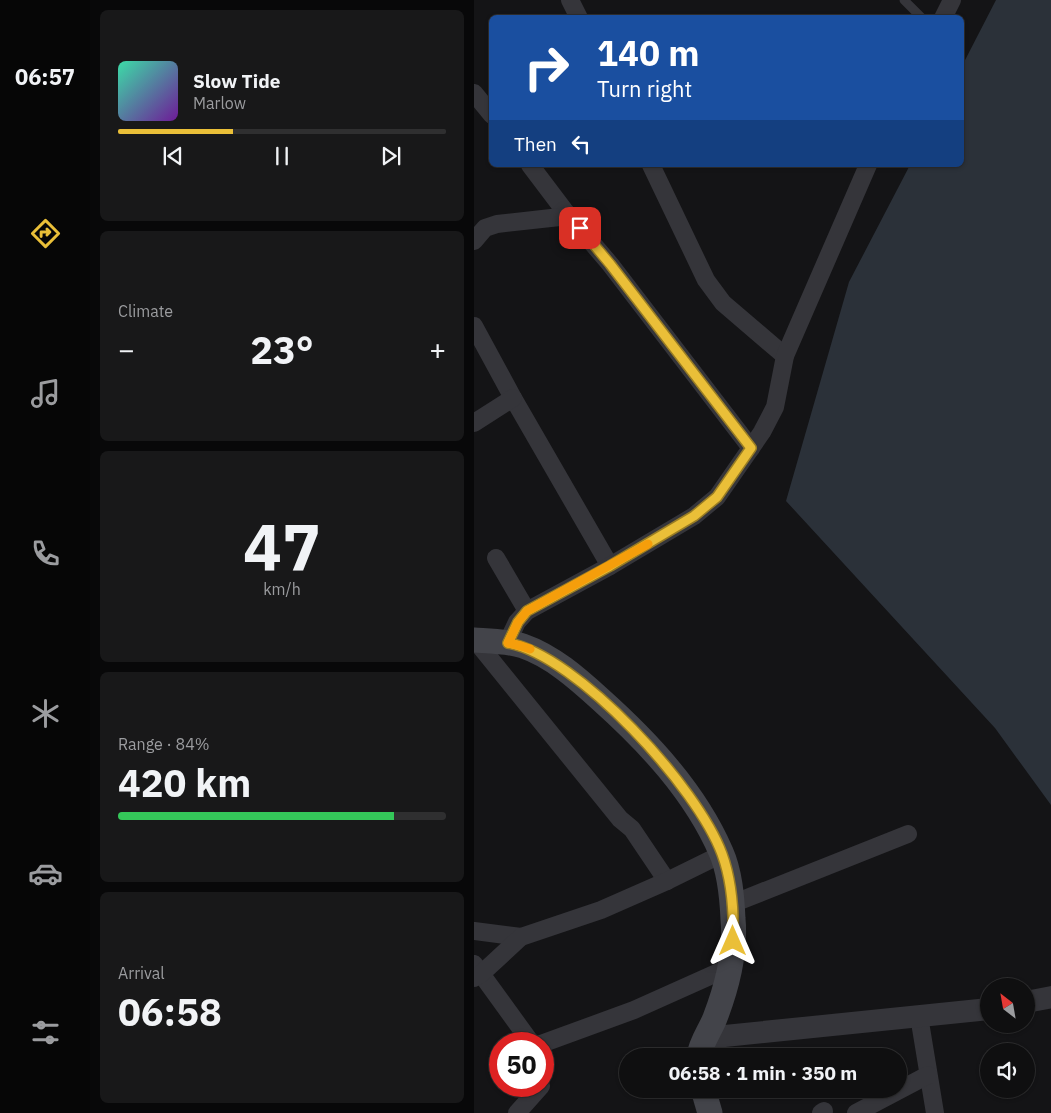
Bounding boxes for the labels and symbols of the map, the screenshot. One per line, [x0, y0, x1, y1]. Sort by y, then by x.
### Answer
pin [559, 207, 601, 249]
position arrow [706, 914, 758, 966]
north arrow [980, 978, 1035, 1032]
speed limit sign: 50 [489, 1032, 554, 1097]

